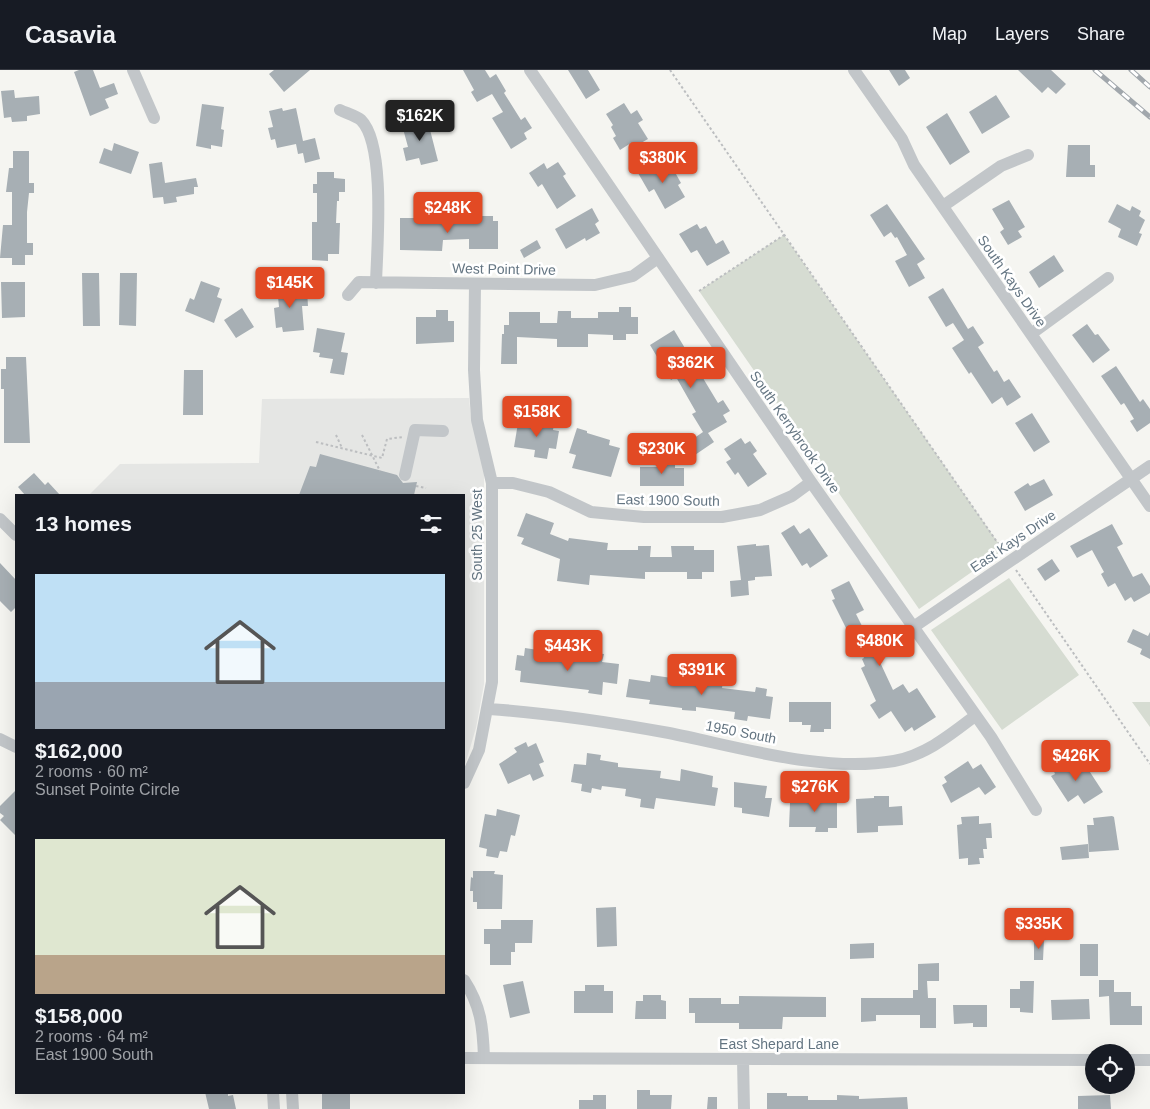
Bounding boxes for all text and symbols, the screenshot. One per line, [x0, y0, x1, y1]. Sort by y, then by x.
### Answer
text: Casavia [25, 21, 116, 48]
text: Map [932, 24, 967, 44]
text: Layers [995, 24, 1049, 44]
text: Share [1077, 24, 1125, 44]
pin: $162K [385, 100, 455, 142]
text: $162K [396, 107, 444, 124]
pin: $380K [628, 142, 698, 184]
text: $380K [639, 149, 687, 166]
pin: $248K [413, 191, 483, 234]
text: $248K [424, 199, 472, 216]
street label: South Kays Drive [974, 232, 1050, 330]
street label: West Point Drive [452, 260, 556, 278]
pin: $145K [255, 266, 325, 309]
text: $145K [266, 274, 314, 291]
pin: $362K [656, 346, 726, 389]
text: $362K [667, 354, 715, 371]
street label: South Kerrybrook Drive [747, 368, 843, 496]
pin: $158K [502, 396, 572, 438]
text: $158K [513, 403, 561, 420]
pin: $230K [627, 432, 697, 475]
text: $230K [638, 440, 686, 457]
street label: South 25 West [469, 489, 485, 581]
street label: East 1900 South [616, 491, 720, 509]
street label: East Kays Drive [967, 506, 1059, 575]
icon: filters [417, 510, 445, 538]
text: 13 homes [35, 512, 132, 535]
icon: home [195, 607, 285, 697]
pin: $480K [845, 624, 915, 667]
pin: $443K [533, 630, 603, 672]
text: $480K [856, 632, 904, 649]
text: $443K [544, 637, 592, 654]
pin: $391K [667, 654, 737, 696]
text: $391K [678, 661, 726, 678]
street label: 1950 South [704, 717, 778, 747]
text: $162,000 [35, 739, 123, 762]
pin: $426K [1041, 740, 1111, 782]
text: $426K [1052, 747, 1100, 764]
text: 2 rooms · 60 m² [35, 763, 148, 780]
pin: $276K [780, 770, 850, 813]
text: $276K [791, 778, 839, 795]
text: Sunset Pointe Circle [35, 781, 180, 798]
icon: home [195, 872, 285, 962]
pin: $335K [1004, 908, 1074, 950]
text: $335K [1015, 915, 1063, 932]
text: $158,000 [35, 1004, 123, 1027]
text: 2 rooms · 64 m² [35, 1028, 148, 1045]
street label: East Shepard Lane [719, 1036, 839, 1052]
map controls [1085, 1044, 1135, 1094]
button: locate [1085, 1044, 1135, 1094]
text: East 1900 South [35, 1046, 153, 1063]

